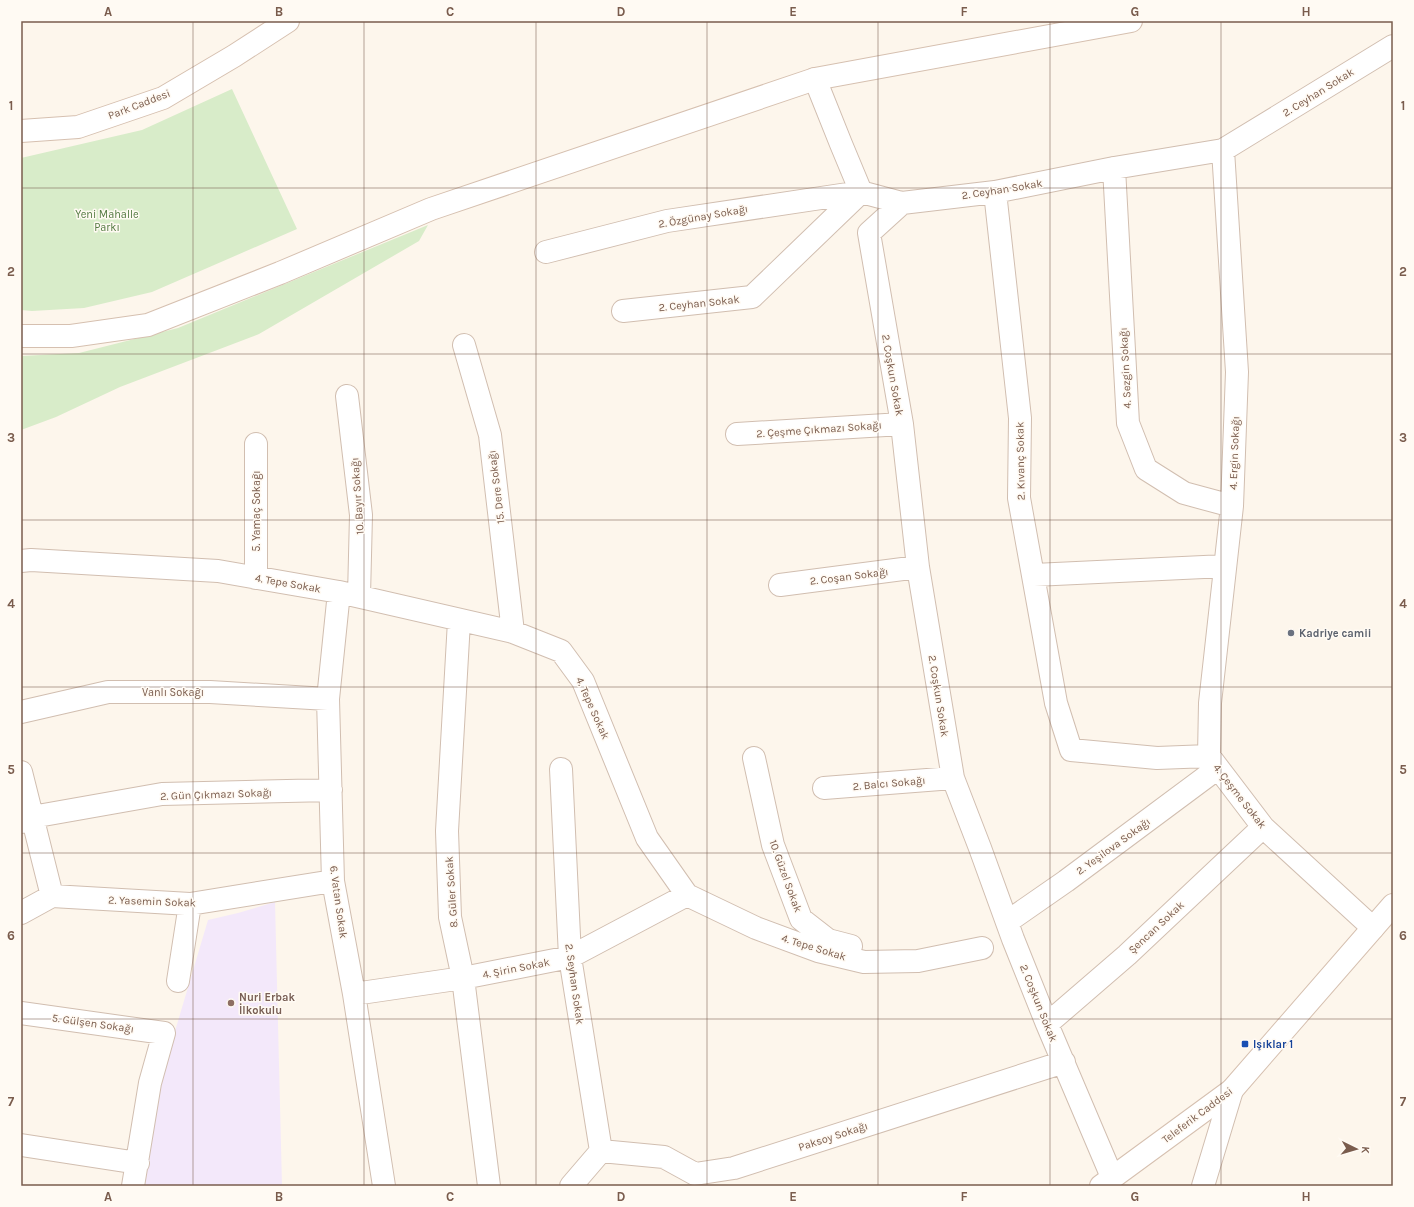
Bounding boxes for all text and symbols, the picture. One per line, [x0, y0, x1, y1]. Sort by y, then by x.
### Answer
text: A [104, 4, 112, 19]
text: B [275, 4, 283, 19]
text: C [446, 4, 454, 19]
text: D [617, 4, 626, 19]
text: E [789, 4, 797, 19]
text: F [960, 4, 968, 19]
text: G [1131, 4, 1139, 19]
text: H [1301, 4, 1311, 19]
street label: 2. Ceyhan Sokak [1280, 65, 1356, 120]
street label: Park Caddesi [106, 87, 172, 122]
text: 1 [9, 98, 13, 113]
text: 1 [1401, 98, 1405, 113]
street label: 2. Ceyhan Sokak [961, 177, 1043, 202]
street label: 2. Özgünay Sokağı [657, 201, 749, 231]
park label: Yeni Mahalle Parkı [75, 208, 139, 234]
text: 2 [7, 264, 15, 279]
text: 2 [1399, 264, 1407, 279]
street label: 2. Ceyhan Sokak [658, 293, 740, 314]
street label: 4. Sezgin Sokağı [1117, 327, 1134, 409]
street label: 2. Coşkun Sokak [879, 333, 906, 417]
street label: 4. Ergin Sokağı [1227, 416, 1242, 490]
street label: 2. Çeşme Çıkmazı Sokağı [756, 419, 882, 440]
street label: 2. Kıvanç Sokak [1013, 422, 1028, 500]
text: 3 [7, 430, 15, 445]
text: 3 [1399, 430, 1407, 445]
street label: 15. Dere Sokağı [486, 449, 507, 524]
street label: 10. Bayır Sokağı [348, 457, 367, 535]
street label: 5. Yamaç Sokağı [250, 470, 263, 552]
street label: 2. Coşan Sokağı [809, 565, 889, 588]
street label: 4. Tepe Sokak [254, 571, 322, 596]
text: 4 [7, 596, 15, 611]
text: 4 [1399, 596, 1407, 611]
place label: Kadriye camii [1299, 627, 1371, 640]
marker: Kadriye camii [1286, 628, 1296, 638]
street label: 2. Coşkun Sokak [926, 654, 951, 738]
street label: 4. Tepe Sokak [573, 675, 612, 741]
street label: Vanlı Sokağı [142, 686, 204, 699]
street label: 4. Çeşme Sokak [1210, 761, 1269, 831]
text: 5 [7, 762, 15, 777]
text: 5 [1399, 762, 1407, 777]
street label: 2. Balcı Sokağı [852, 774, 926, 793]
street label: 2. Gün Çıkmazı Sokağı [160, 786, 272, 803]
street label: 2. Yeşilova Sokağı [1074, 815, 1153, 878]
street label: 10. Güzel Sokak [766, 838, 805, 914]
street label: 8. Güler Sokak [443, 856, 460, 928]
street label: 6. Vatan Sokak [327, 865, 350, 939]
street label: 2. Yasemin Sokak [108, 893, 196, 910]
street label: Şencan Sokak [1126, 898, 1187, 956]
text: 6 [7, 928, 15, 943]
text: 6 [1399, 928, 1407, 943]
street label: 4. Tepe Sokak [780, 931, 848, 963]
street label: 2. Seyhan Sokak [562, 943, 587, 1025]
street label: 4. Şirin Sokak [481, 956, 551, 981]
street label: 2. Coşkun Sokak [1017, 962, 1060, 1044]
place label: Nuri Erbak İlkokulu [239, 991, 295, 1017]
marker: Nuri Erbak İlkokulu [226, 998, 236, 1008]
street label: 5. Gülşen Sokağı [51, 1011, 135, 1036]
place label: Işıklar 1 [1253, 1038, 1293, 1051]
marker: Işıklar 1 [1240, 1039, 1250, 1049]
street label: Teleferik Caddesi [1159, 1085, 1235, 1146]
text: 7 [8, 1094, 15, 1109]
text: 7 [1400, 1094, 1407, 1109]
street label: Paksoy Sokağı [797, 1119, 870, 1154]
north arrow [1336, 1129, 1376, 1169]
text: K [1359, 1146, 1372, 1155]
text: A [104, 1189, 112, 1204]
text: B [275, 1189, 283, 1204]
text: C [446, 1189, 454, 1204]
text: D [617, 1189, 626, 1204]
text: E [789, 1189, 797, 1204]
text: F [960, 1189, 968, 1204]
text: G [1131, 1189, 1139, 1204]
text: H [1301, 1189, 1311, 1204]

